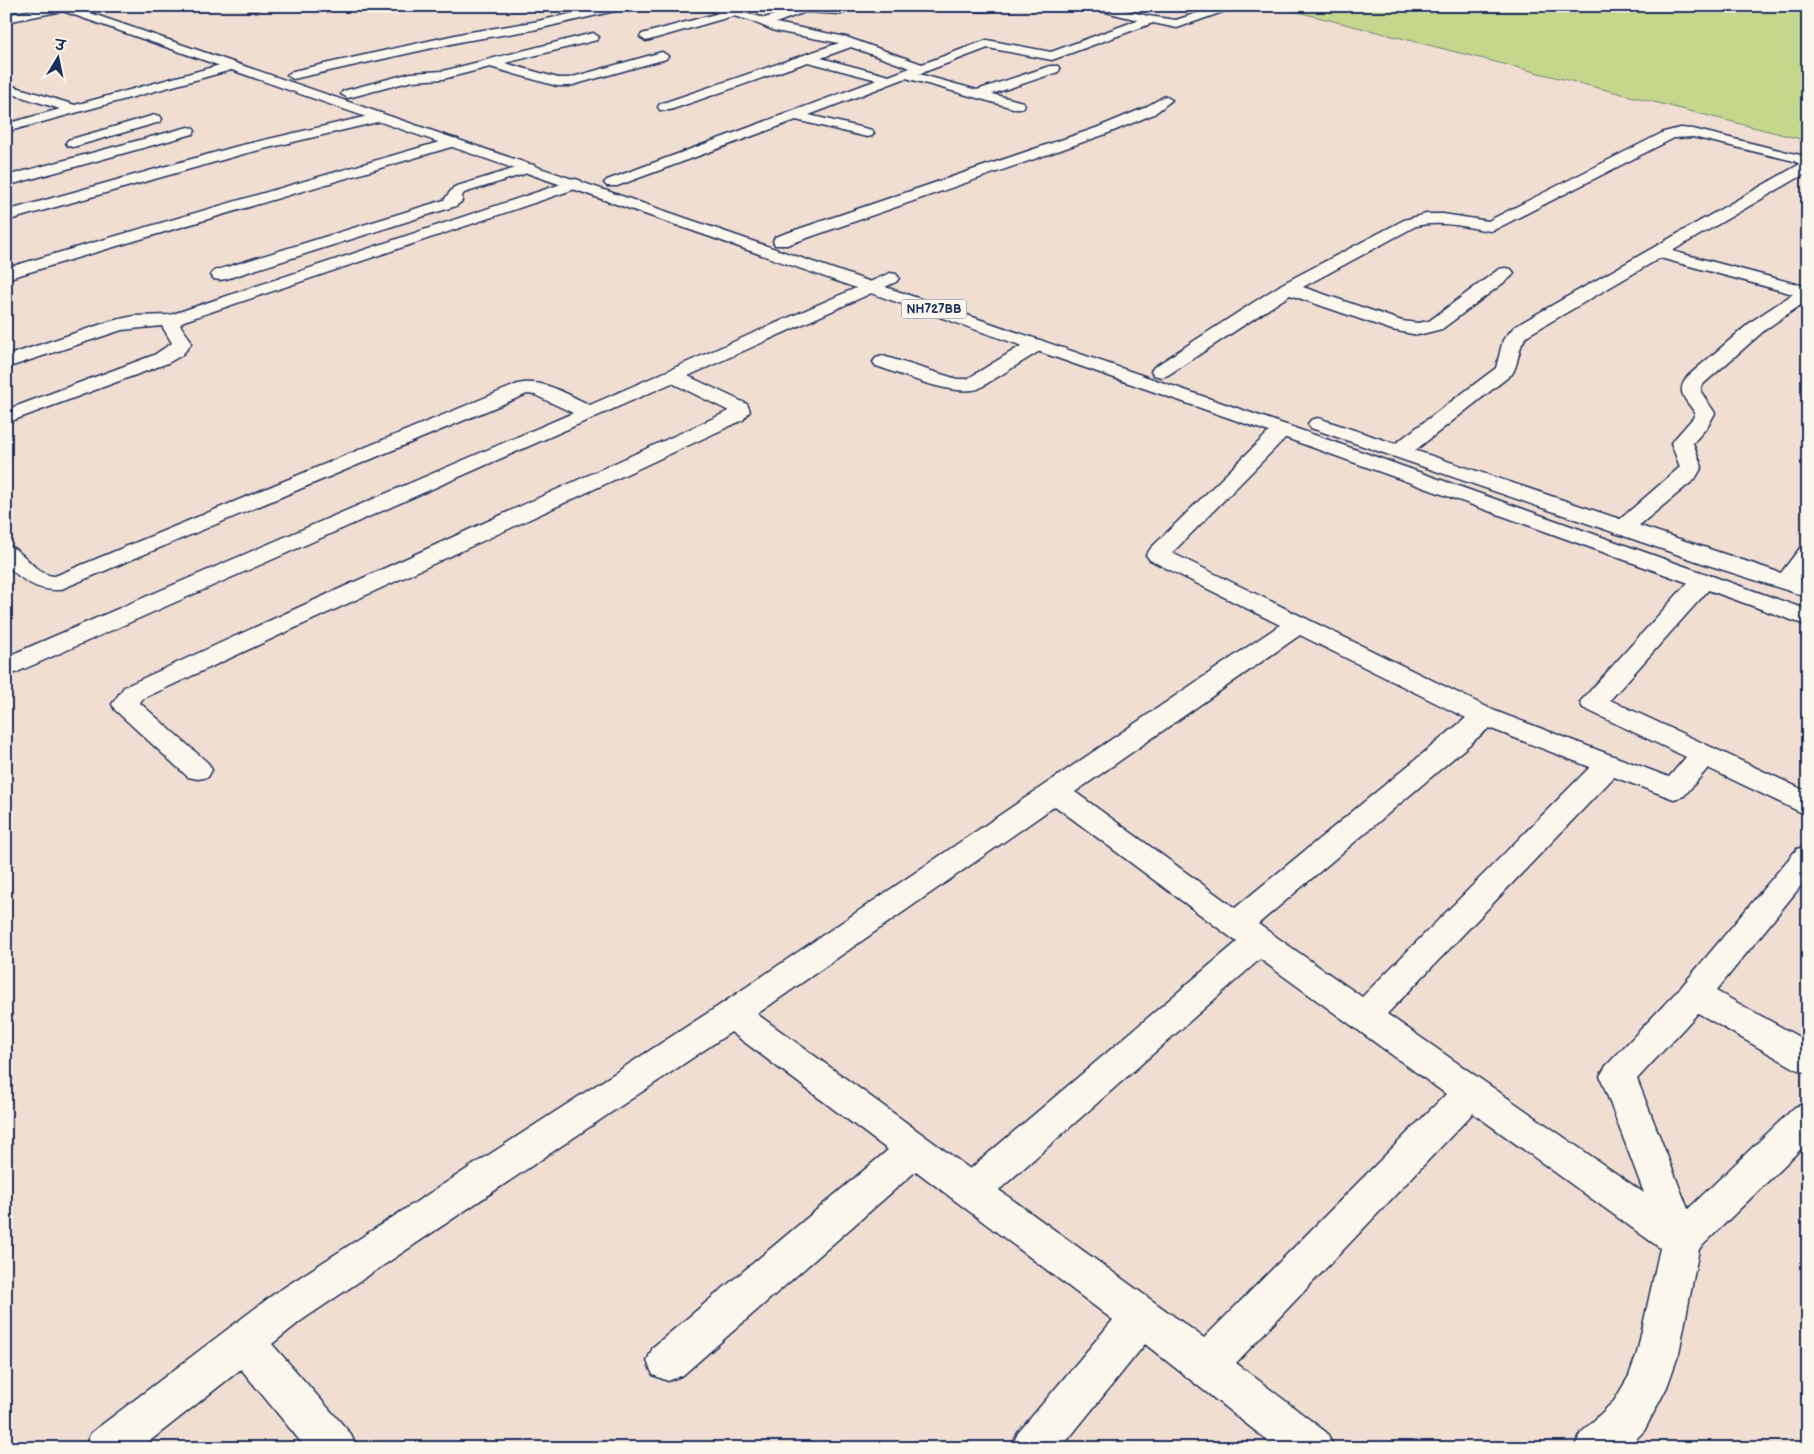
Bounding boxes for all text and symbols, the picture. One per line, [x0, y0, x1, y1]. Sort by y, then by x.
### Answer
north arrow [32, 32, 82, 82]
text: उ [52, 36, 68, 55]
road number: NH727BB [902, 300, 966, 318]

